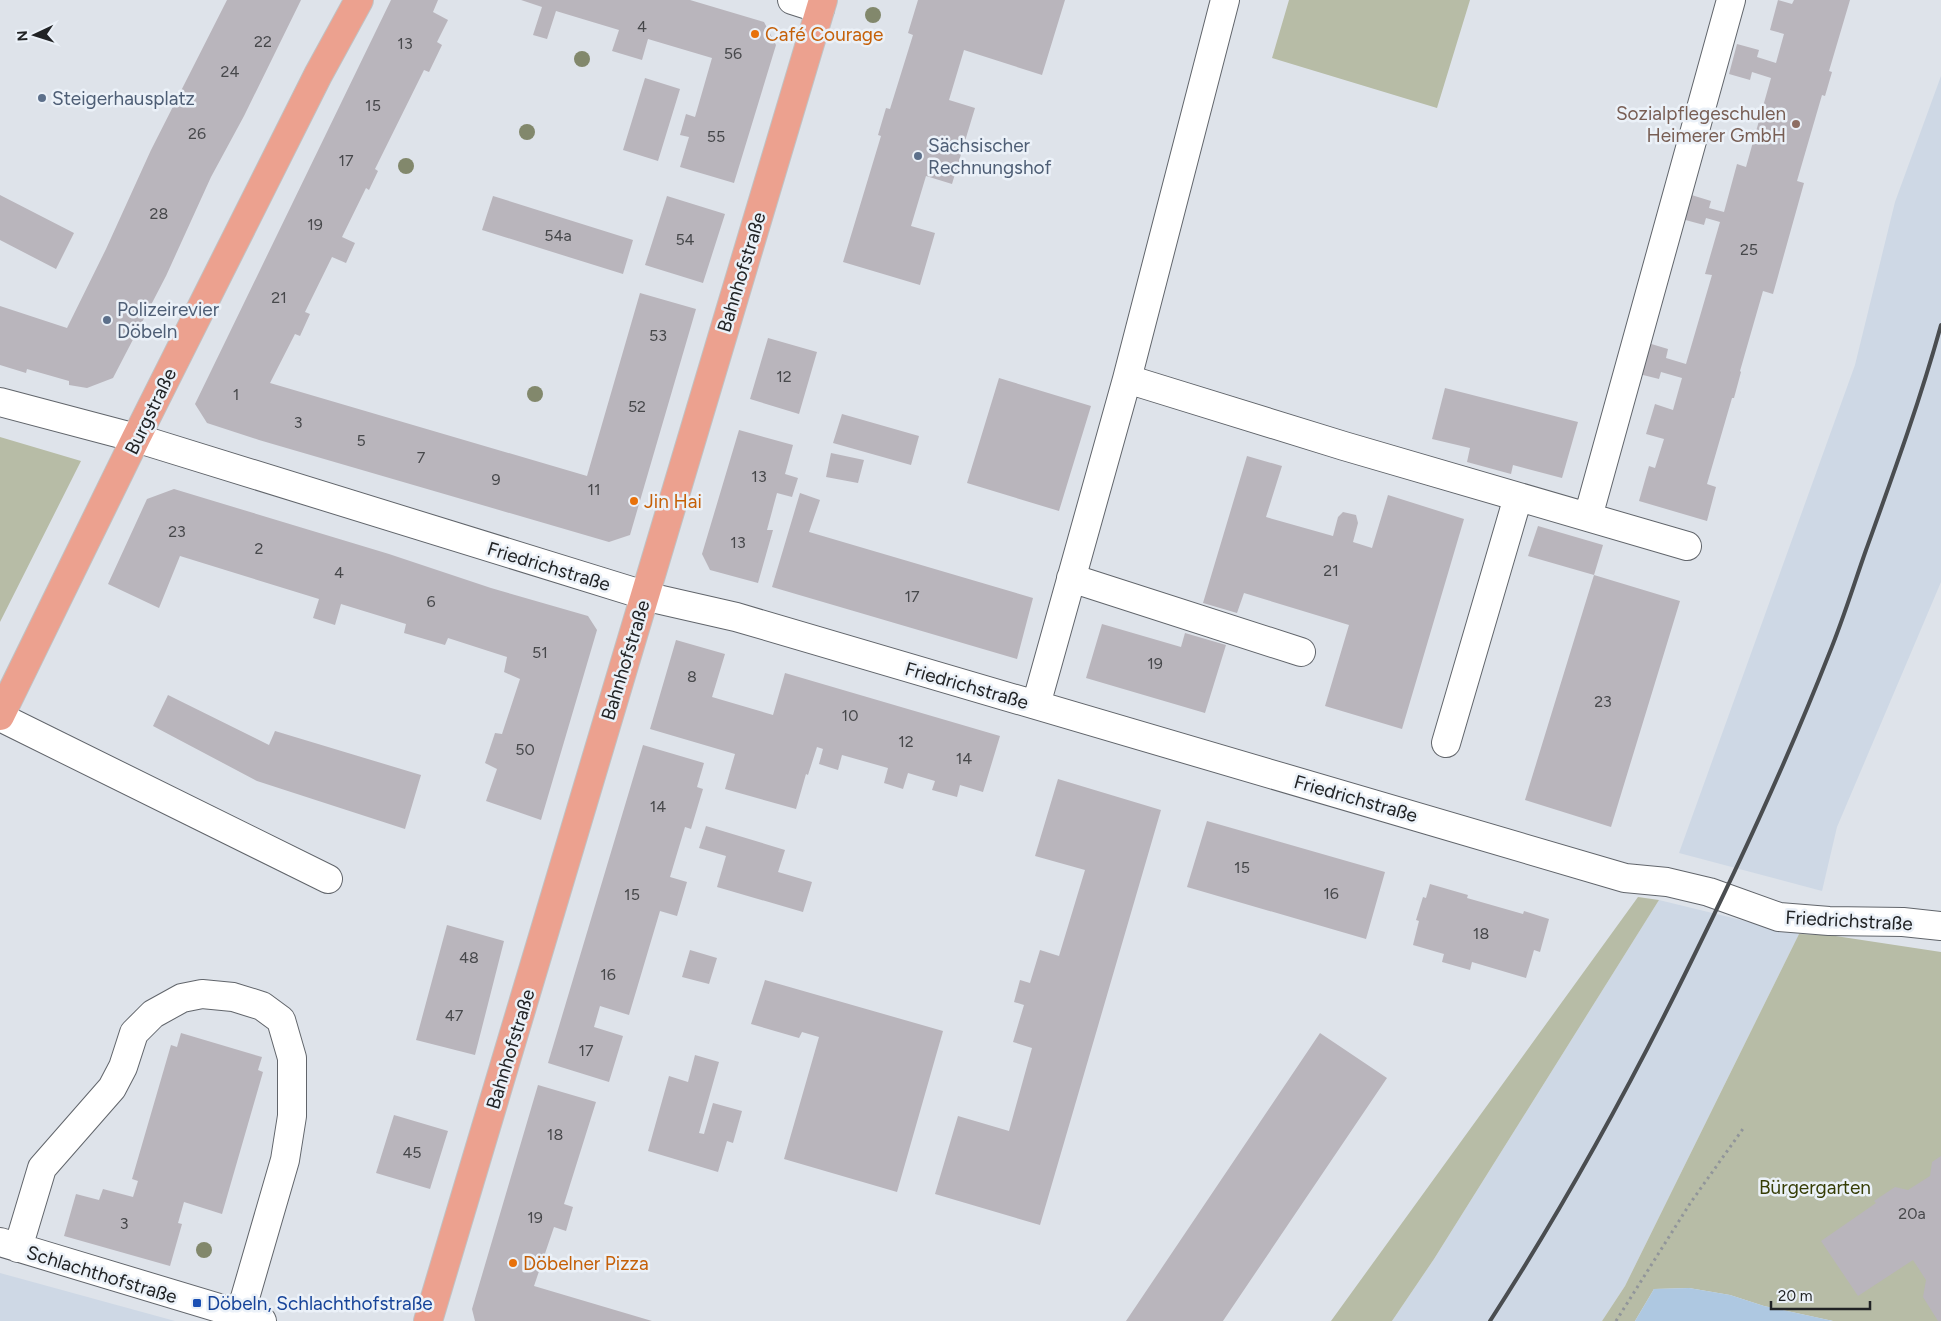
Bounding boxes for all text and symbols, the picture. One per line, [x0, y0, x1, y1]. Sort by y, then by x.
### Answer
north arrow [10, 10, 60, 60]
house number: 4 [637, 17, 647, 36]
place label: Café Courage [765, 23, 883, 46]
marker: Café Courage [749, 28, 761, 40]
text: N [14, 30, 31, 42]
house number: 22 [254, 32, 272, 51]
house number: 13 [397, 34, 413, 53]
house number: 56 [724, 44, 742, 63]
house number: 24 [221, 62, 239, 81]
place label: Steigerhausplatz [52, 87, 195, 110]
marker: Steigerhausplatz [36, 92, 48, 104]
house number: 15 [365, 96, 381, 115]
place label: Sozialpflegeschulen Heimerer GmbH [1616, 102, 1786, 147]
marker: Sozialpflegeschulen Heimerer GmbH [1790, 118, 1802, 130]
house number: 26 [188, 124, 206, 143]
house number: 55 [707, 127, 725, 146]
place label: Sächsischer Rechnungshof [928, 134, 1052, 179]
marker: Sächsischer Rechnungshof [912, 150, 924, 162]
house number: 17 [338, 151, 354, 170]
house number: 28 [150, 204, 168, 223]
street label: Bahnhofstraße [712, 209, 771, 335]
house number: 19 [307, 215, 323, 234]
house number: 54a [544, 226, 572, 245]
house number: 54 [675, 230, 695, 249]
house number: 25 [1740, 240, 1758, 259]
house number: 21 [271, 288, 287, 307]
place label: Polizeirevier Döbeln [117, 298, 220, 343]
marker: Polizeirevier Döbeln [101, 314, 113, 326]
house number: 53 [649, 326, 667, 345]
street label: Burgstraße [120, 364, 181, 458]
house number: 12 [776, 367, 792, 386]
house number: 1 [233, 385, 239, 404]
house number: 52 [628, 397, 646, 416]
house number: 3 [294, 413, 302, 432]
house number: 5 [356, 431, 366, 450]
house number: 7 [417, 448, 426, 467]
house number: 13 [751, 467, 767, 486]
house number: 9 [491, 470, 501, 489]
house number: 11 [587, 480, 601, 499]
place label: Jin Hai [644, 490, 702, 513]
marker: Jin Hai [628, 495, 640, 507]
house number: 23 [168, 522, 186, 541]
house number: 13 [730, 533, 746, 552]
street label: Friedrichstraße [485, 537, 613, 596]
house number: 2 [255, 539, 263, 558]
house number: 21 [1323, 561, 1339, 580]
house number: 4 [334, 563, 344, 582]
house number: 17 [904, 587, 920, 606]
house number: 6 [426, 592, 436, 611]
street label: Bahnhofstraße [596, 597, 655, 723]
house number: 51 [532, 643, 548, 662]
house number: 19 [1147, 654, 1163, 673]
street label: Friedrichstraße [902, 657, 1031, 714]
house number: 8 [687, 667, 697, 686]
house number: 23 [1594, 692, 1612, 711]
house number: 10 [842, 706, 858, 725]
house number: 12 [898, 732, 914, 751]
house number: 50 [515, 740, 535, 759]
house number: 14 [956, 749, 972, 768]
street label: Friedrichstraße [1291, 770, 1420, 827]
house number: 14 [650, 797, 666, 816]
house number: 15 [1234, 858, 1250, 877]
house number: 16 [1323, 884, 1339, 903]
house number: 15 [624, 885, 640, 904]
street label: Friedrichstraße [1785, 906, 1913, 935]
house number: 18 [1473, 924, 1489, 943]
house number: 48 [459, 948, 479, 967]
house number: 16 [600, 965, 616, 984]
street label: Bahnhofstraße [481, 986, 540, 1112]
house number: 47 [445, 1006, 464, 1025]
house number: 17 [578, 1041, 594, 1060]
house number: 18 [547, 1125, 563, 1144]
house number: 45 [402, 1143, 422, 1162]
park label: Bürgergarten [1759, 1176, 1871, 1199]
house number: 20a [1898, 1204, 1926, 1223]
house number: 19 [527, 1208, 543, 1227]
house number: 3 [120, 1214, 128, 1233]
street label: Schlachthofstraße [24, 1241, 180, 1308]
place label: Döbelner Pizza [523, 1252, 649, 1275]
marker: Döbelner Pizza [507, 1257, 519, 1269]
scale bar [1771, 1278, 1870, 1310]
text: 20 m [1778, 1287, 1812, 1305]
place label: Döbeln, Schlachthofstraße [207, 1292, 433, 1315]
marker: Döbeln, Schlachthofstraße [191, 1297, 203, 1309]

